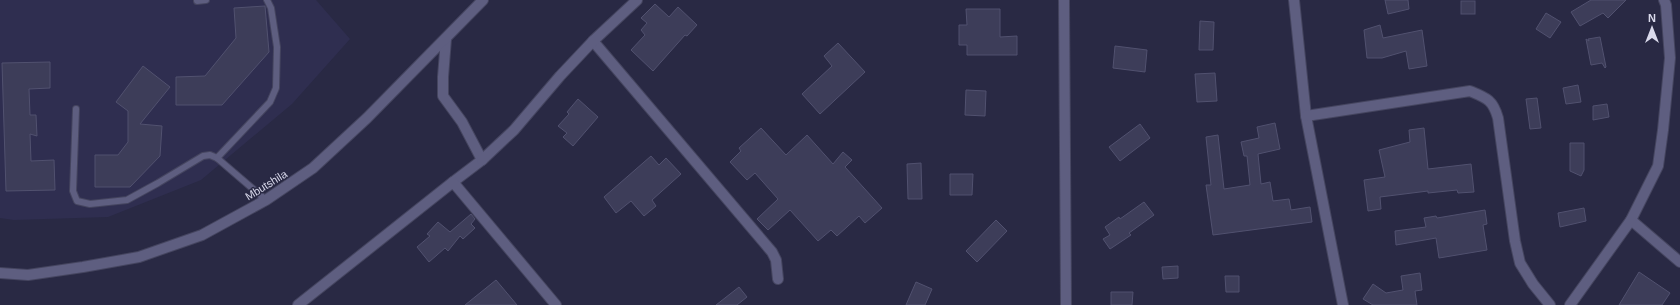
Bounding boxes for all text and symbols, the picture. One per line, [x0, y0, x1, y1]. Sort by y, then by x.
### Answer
north arrow [1632, 8, 1672, 48]
text: N [1648, 12, 1656, 24]
street label: Mbutshila [243, 167, 290, 203]

